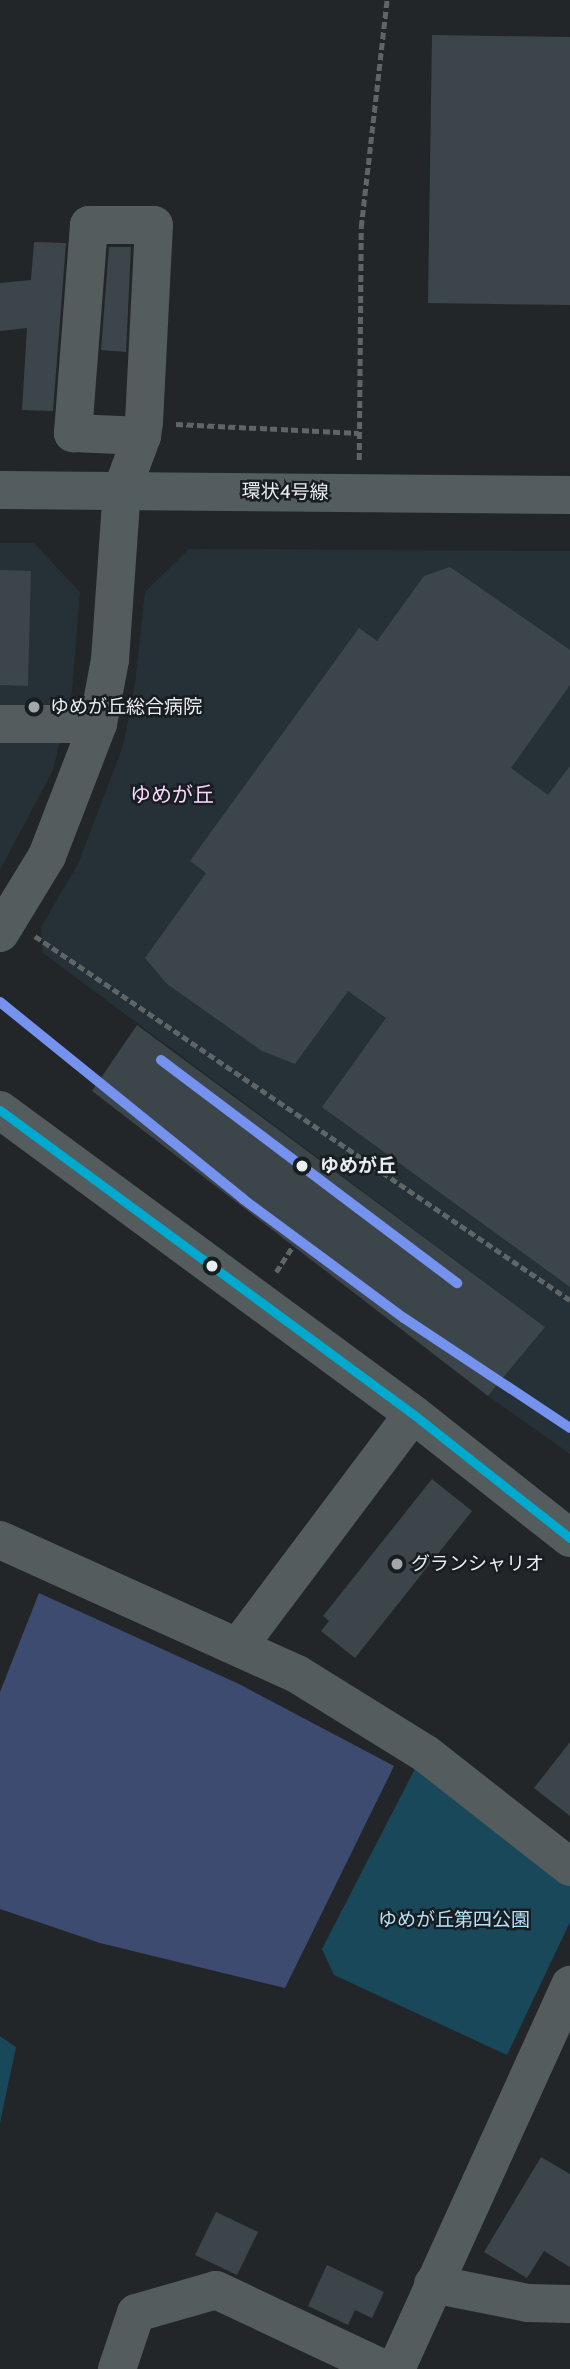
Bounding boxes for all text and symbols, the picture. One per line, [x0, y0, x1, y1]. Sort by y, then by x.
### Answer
street label: 環状4号線 [241, 480, 329, 504]
place label: ゆめが丘総合病院 [50, 696, 202, 718]
marker: ゆめが丘総合病院 [24, 697, 44, 717]
district label: ゆめが丘 [130, 782, 214, 808]
marker: ゆめが丘 [291, 1155, 313, 1177]
place label: ゆめが丘 [320, 1155, 396, 1177]
unlabelled marker [205, 1259, 219, 1273]
place label: グランシャリオ [411, 1553, 544, 1575]
marker: グランシャリオ [389, 1556, 405, 1572]
park label: ゆめが丘第四公園 [378, 1909, 530, 1931]

